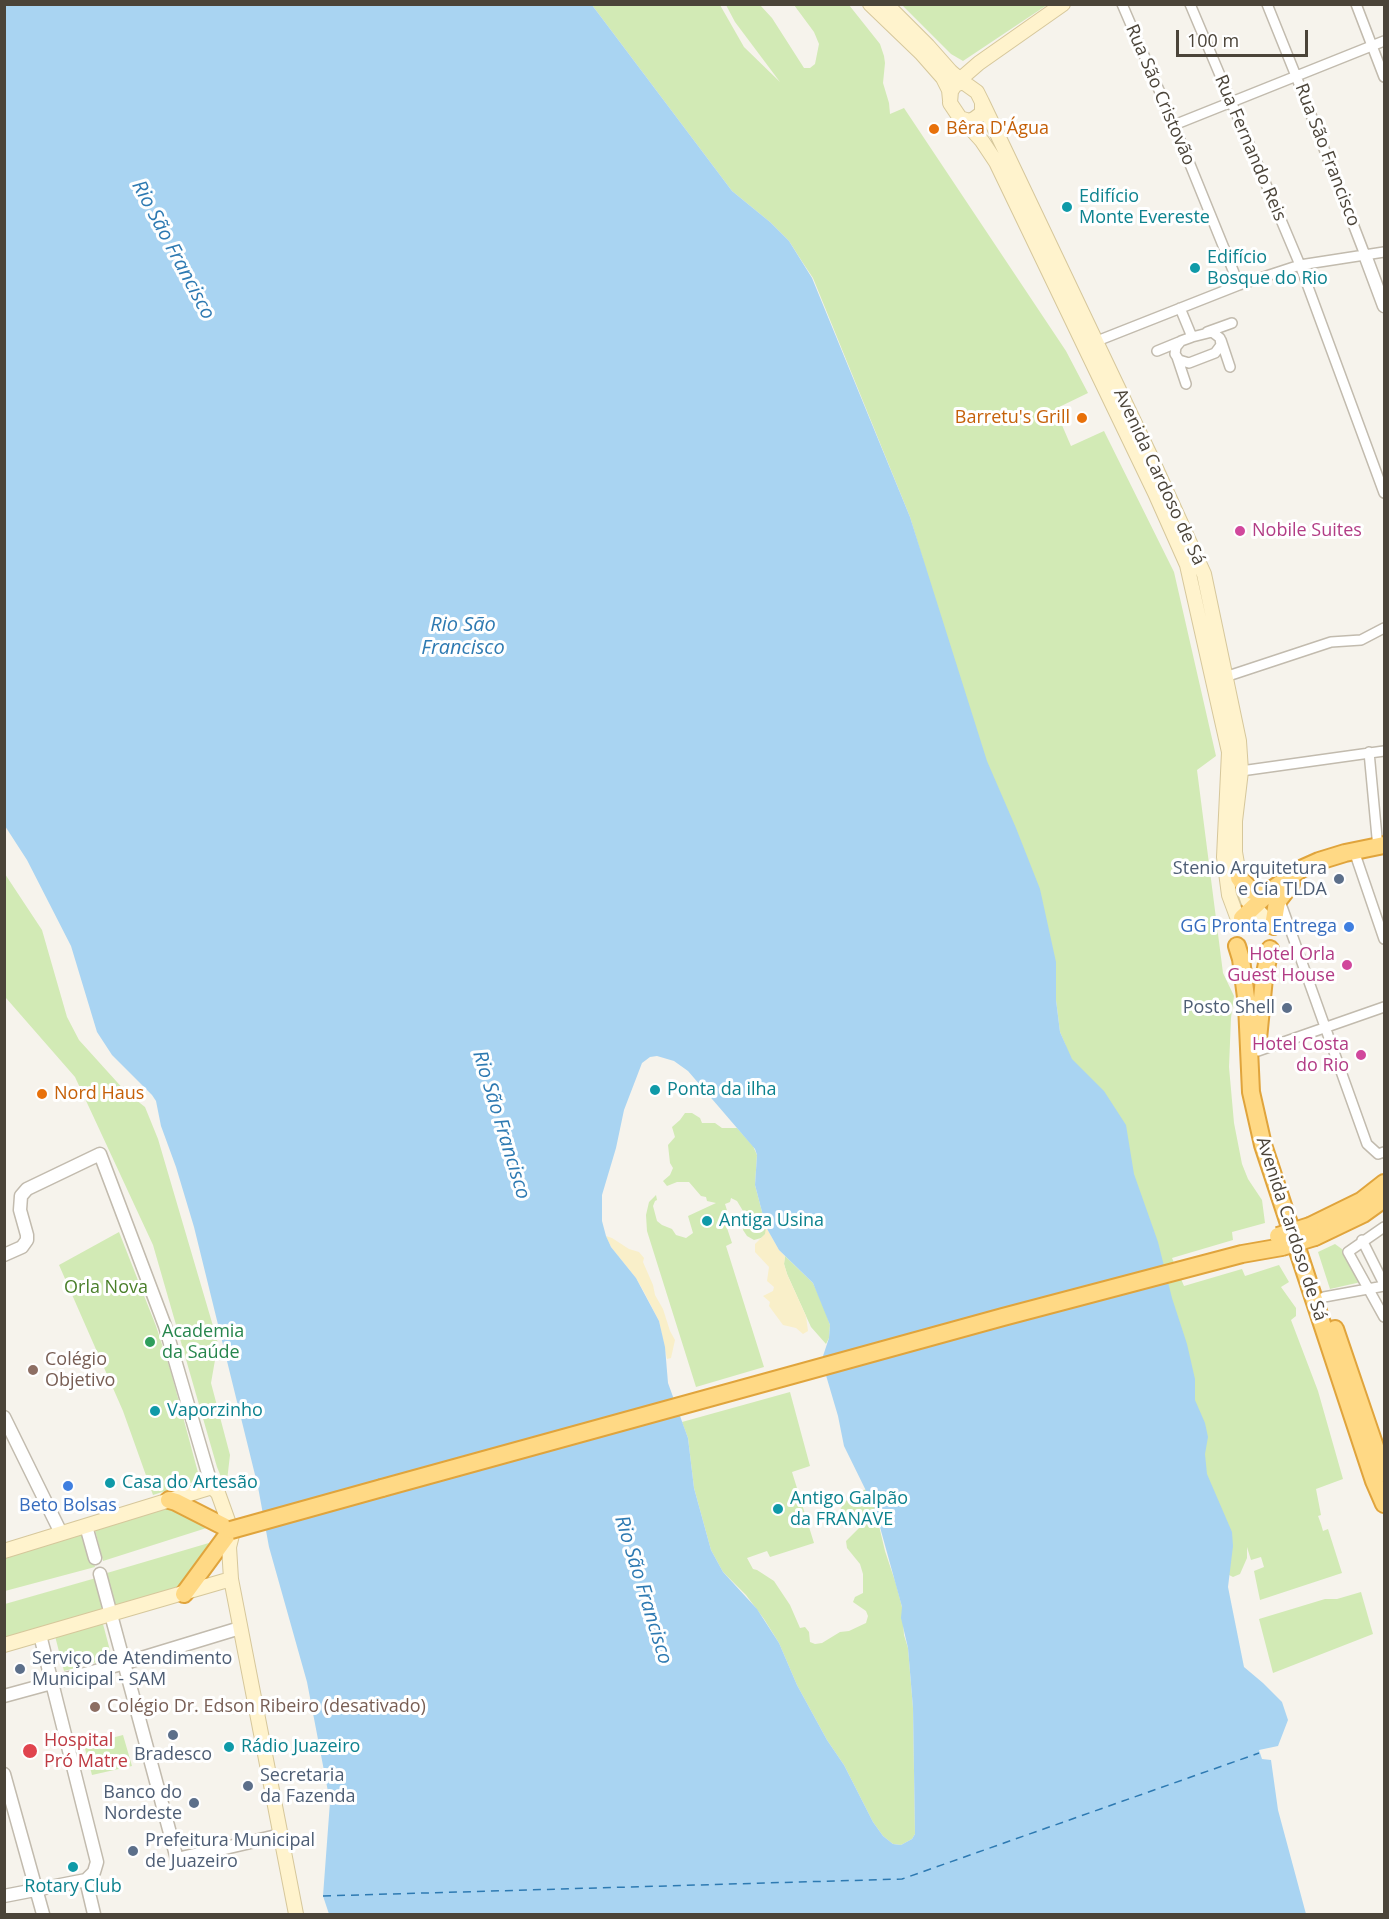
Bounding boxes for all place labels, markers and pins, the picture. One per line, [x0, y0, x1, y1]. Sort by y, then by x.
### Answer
place label: Bêra D'Água [946, 118, 1049, 140]
marker: Bêra D'Água [927, 122, 941, 136]
place label: Edifício Monte Evereste [1079, 186, 1210, 228]
marker: Edifício Monte Evereste [1060, 200, 1074, 214]
place label: Edifício Bosque do Rio [1207, 247, 1328, 290]
marker: Edifício Bosque do Rio [1188, 261, 1202, 275]
place label: Barretu's Grill [955, 407, 1070, 429]
marker: Barretu's Grill [1075, 411, 1089, 425]
place label: Nobile Suites [1252, 520, 1362, 542]
marker: Nobile Suites [1233, 524, 1247, 538]
place label: Stenio Arquitetura e Cia TLDA [1173, 858, 1327, 900]
marker: Stenio Arquitetura e Cia TLDA [1332, 872, 1346, 886]
place label: GG Pronta Entrega [1180, 916, 1337, 938]
marker: GG Pronta Entrega [1342, 920, 1356, 934]
place label: Hotel Orla Guest House [1227, 944, 1335, 986]
marker: Hotel Orla Guest House [1340, 958, 1354, 972]
place label: Posto Shell [1183, 997, 1275, 1019]
marker: Posto Shell [1280, 1001, 1294, 1015]
place label: Hotel Costa do Rio [1252, 1034, 1349, 1076]
marker: Hotel Costa do Rio [1354, 1048, 1368, 1062]
place label: Ponta da ilha [667, 1079, 777, 1101]
place label: Nord Haus [54, 1083, 144, 1105]
marker: Ponta da ilha [648, 1083, 662, 1097]
marker: Nord Haus [35, 1087, 49, 1101]
place label: Antiga Usina [719, 1210, 824, 1232]
marker: Antiga Usina [700, 1214, 714, 1228]
place label: Academia da Saúde [162, 1321, 244, 1364]
marker: Academia da Saúde [143, 1335, 157, 1349]
place label: Colégio Objetivo [45, 1349, 115, 1392]
marker: Colégio Objetivo [26, 1363, 40, 1377]
place label: Vaporzinho [167, 1400, 263, 1422]
marker: Vaporzinho [148, 1404, 162, 1418]
place label: Casa do Artesão [122, 1472, 258, 1494]
marker: Casa do Artesão [103, 1476, 117, 1490]
marker: Beto Bolsas [61, 1479, 75, 1493]
place label: Antigo Galpão da FRANAVE [790, 1488, 908, 1530]
place label: Beto Bolsas [19, 1495, 117, 1517]
marker: Antigo Galpão da FRANAVE [771, 1502, 785, 1516]
place label: Serviço de Atendimento Municipal - SAM [32, 1648, 232, 1690]
marker: Serviço de Atendimento Municipal - SAM [13, 1662, 27, 1676]
place label: Colégio Dr. Edson Ribeiro (desativado) [107, 1696, 426, 1718]
marker: Colégio Dr. Edson Ribeiro (desativado) [88, 1700, 102, 1714]
marker: Bradesco [166, 1728, 180, 1742]
place label: Hospital Pró Matre [44, 1730, 128, 1772]
place label: Rádio Juazeiro [241, 1736, 360, 1758]
marker: Rádio Juazeiro [222, 1740, 236, 1754]
marker: Hospital Pró Matre [21, 1742, 39, 1760]
place label: Bradesco [134, 1744, 212, 1766]
place label: Secretaria da Fazenda [260, 1765, 356, 1808]
marker: Secretaria da Fazenda [241, 1779, 255, 1793]
place label: Banco do Nordeste [103, 1782, 182, 1824]
marker: Banco do Nordeste [187, 1796, 201, 1810]
place label: Prefeitura Municipal de Juazeiro [145, 1830, 315, 1872]
marker: Prefeitura Municipal de Juazeiro [126, 1844, 140, 1858]
marker: Rotary Club [66, 1860, 80, 1874]
place label: Rotary Club [24, 1876, 122, 1898]

